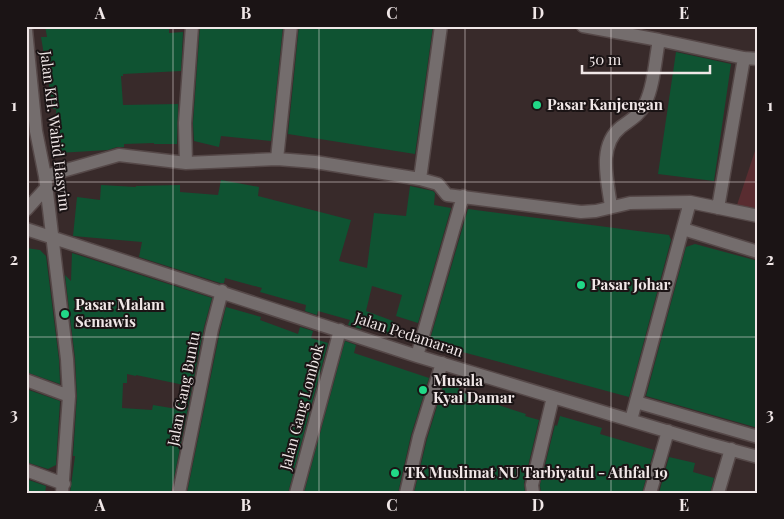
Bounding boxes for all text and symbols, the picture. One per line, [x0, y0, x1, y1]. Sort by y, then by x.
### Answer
text: A [94, 2, 106, 23]
text: B [241, 2, 252, 23]
text: C [386, 2, 398, 23]
text: D [532, 2, 544, 23]
text: E [679, 2, 689, 23]
scale bar [582, 42, 709, 74]
street label: Jalan KH. Wahid Hasyim [36, 49, 76, 213]
text: 50 m [589, 49, 622, 69]
text: 1 [11, 94, 17, 115]
place label: Pasar Kanjengan [547, 94, 664, 114]
text: 1 [767, 94, 773, 115]
marker: Pasar Kanjengan [531, 99, 543, 111]
text: 2 [10, 248, 18, 269]
text: 2 [766, 248, 774, 269]
place label: Pasar Johar [591, 274, 671, 294]
marker: Pasar Johar [575, 279, 587, 291]
place label: Pasar Malam Semawis [75, 294, 165, 331]
street label: Jalan Pedamaran [352, 307, 466, 361]
marker: Pasar Malam Semawis [59, 308, 71, 320]
street label: Jalan Gang Buntu [162, 330, 204, 449]
street label: Jalan Gang Lombok [274, 341, 328, 473]
place label: Musala Kyai Damar [433, 370, 514, 407]
marker: Musala Kyai Damar [417, 384, 429, 396]
text: 3 [10, 403, 18, 424]
text: 3 [766, 403, 774, 424]
place label: TK Muslimat NU Tarbiyatul - Athfal 19 [405, 462, 668, 482]
marker: TK Muslimat NU Tarbiyatul - Athfal 19 [389, 467, 401, 479]
text: A [94, 494, 106, 515]
text: B [241, 494, 252, 515]
text: C [386, 494, 398, 515]
text: D [532, 494, 544, 515]
text: E [679, 494, 689, 515]

